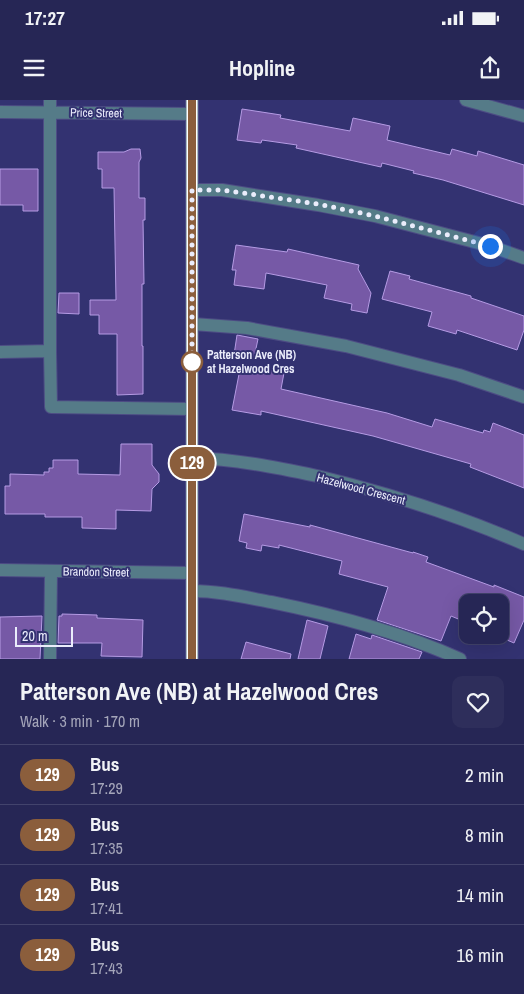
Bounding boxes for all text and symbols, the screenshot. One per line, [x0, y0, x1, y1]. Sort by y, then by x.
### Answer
text: 17:27 [25, 5, 65, 31]
text: Hopline [229, 53, 295, 83]
icon: menu [20, 54, 48, 82]
icon: share [476, 54, 504, 82]
street label: Price Street [70, 105, 122, 121]
your location [478, 234, 503, 259]
place label: Patterson Ave (NB) at Hazelwood Cres [207, 347, 296, 377]
marker: Patterson Ave (NB) at Hazelwood Cres [181, 351, 203, 373]
line badge: 129 [163, 447, 221, 479]
text: 129 [180, 450, 204, 475]
street label: Hazelwood Crescent [315, 470, 407, 509]
street label: Brandon Street [63, 563, 129, 581]
map controls [459, 594, 509, 644]
button: locate [459, 594, 509, 644]
scale bar [15, 624, 72, 647]
text: 20 m [22, 627, 48, 645]
text: Patterson Ave (NB) at Hazelwood Cres [20, 675, 378, 707]
button: heart [452, 676, 504, 728]
text: Walk · 3 min · 170 m [20, 710, 140, 732]
text: Bus [90, 751, 119, 777]
text: 129 [35, 762, 60, 787]
text: 2 min [465, 762, 504, 788]
text: 17:29 [90, 777, 123, 799]
text: Bus [90, 811, 119, 837]
text: 129 [35, 822, 60, 847]
text: 8 min [465, 822, 504, 848]
text: 17:35 [90, 837, 123, 859]
text: Bus [90, 871, 119, 897]
text: 129 [35, 882, 60, 907]
text: 14 min [456, 882, 504, 908]
text: 17:41 [90, 897, 123, 919]
text: Bus [90, 931, 119, 957]
text: 129 [35, 942, 60, 967]
text: 16 min [456, 942, 504, 968]
text: 17:43 [90, 957, 123, 979]

